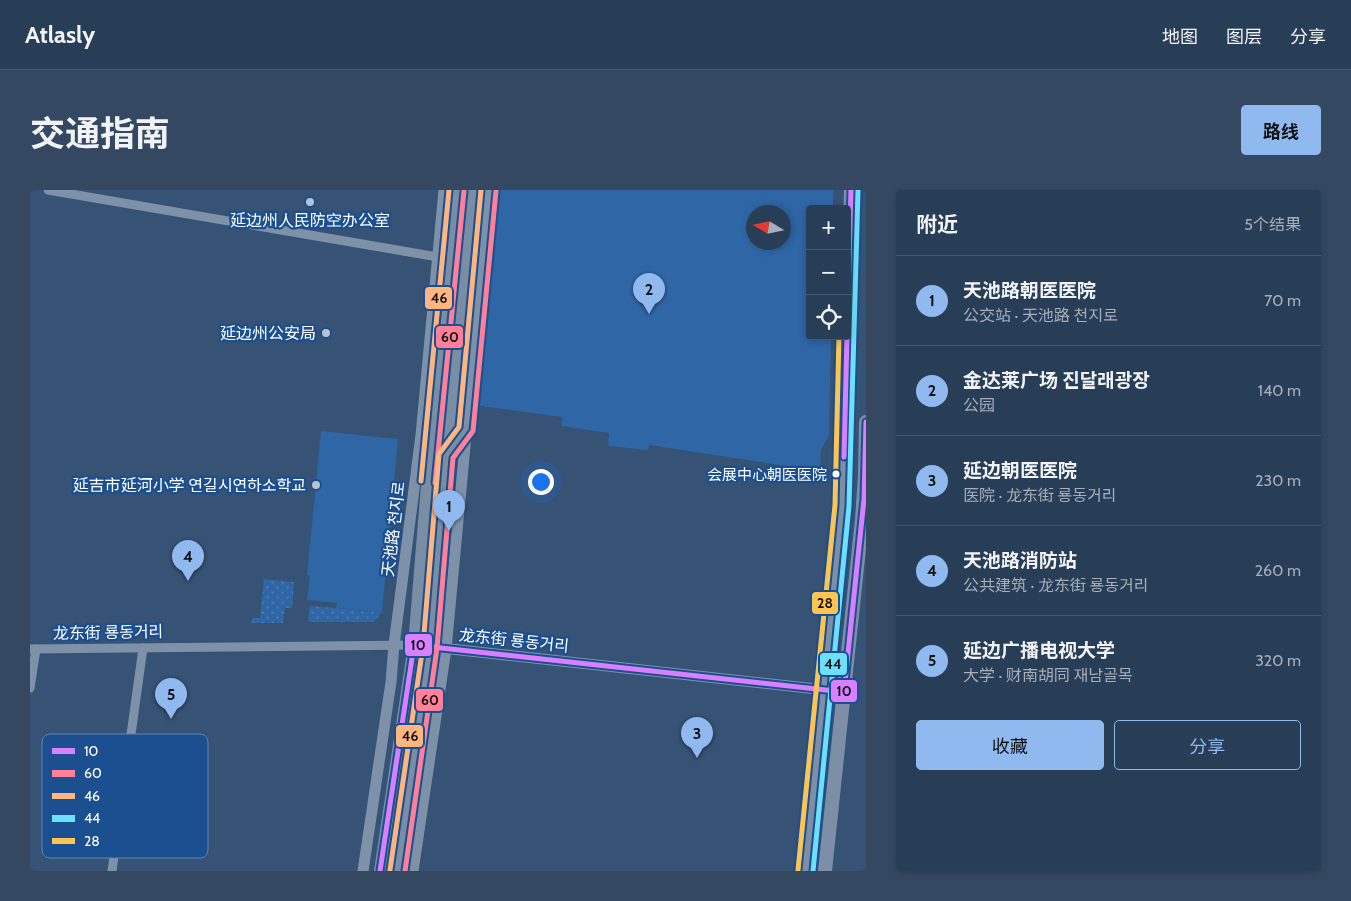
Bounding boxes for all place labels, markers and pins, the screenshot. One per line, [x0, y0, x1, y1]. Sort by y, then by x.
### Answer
marker: 延边州人民防空办公室 [304, 196, 316, 208]
place label: 延边州人民防空办公室 [230, 211, 390, 230]
pin: 2 [633, 273, 665, 314]
place label: 延边州公安局 [220, 324, 316, 343]
marker: 延边州公安局 [320, 327, 332, 339]
place label: 会展中心朝医医院 [707, 466, 827, 484]
marker: 会展中心朝医医院 [831, 469, 841, 479]
place label: 延吉市延河小学 연길시연하소학교 [73, 476, 306, 495]
marker: 延吉市延河小学 연길시연하소학교 [310, 479, 322, 491]
pin: 1 [433, 490, 465, 531]
pin: 4 [172, 540, 204, 581]
pin: 5 [155, 678, 187, 719]
pin: 3 [681, 717, 713, 758]

